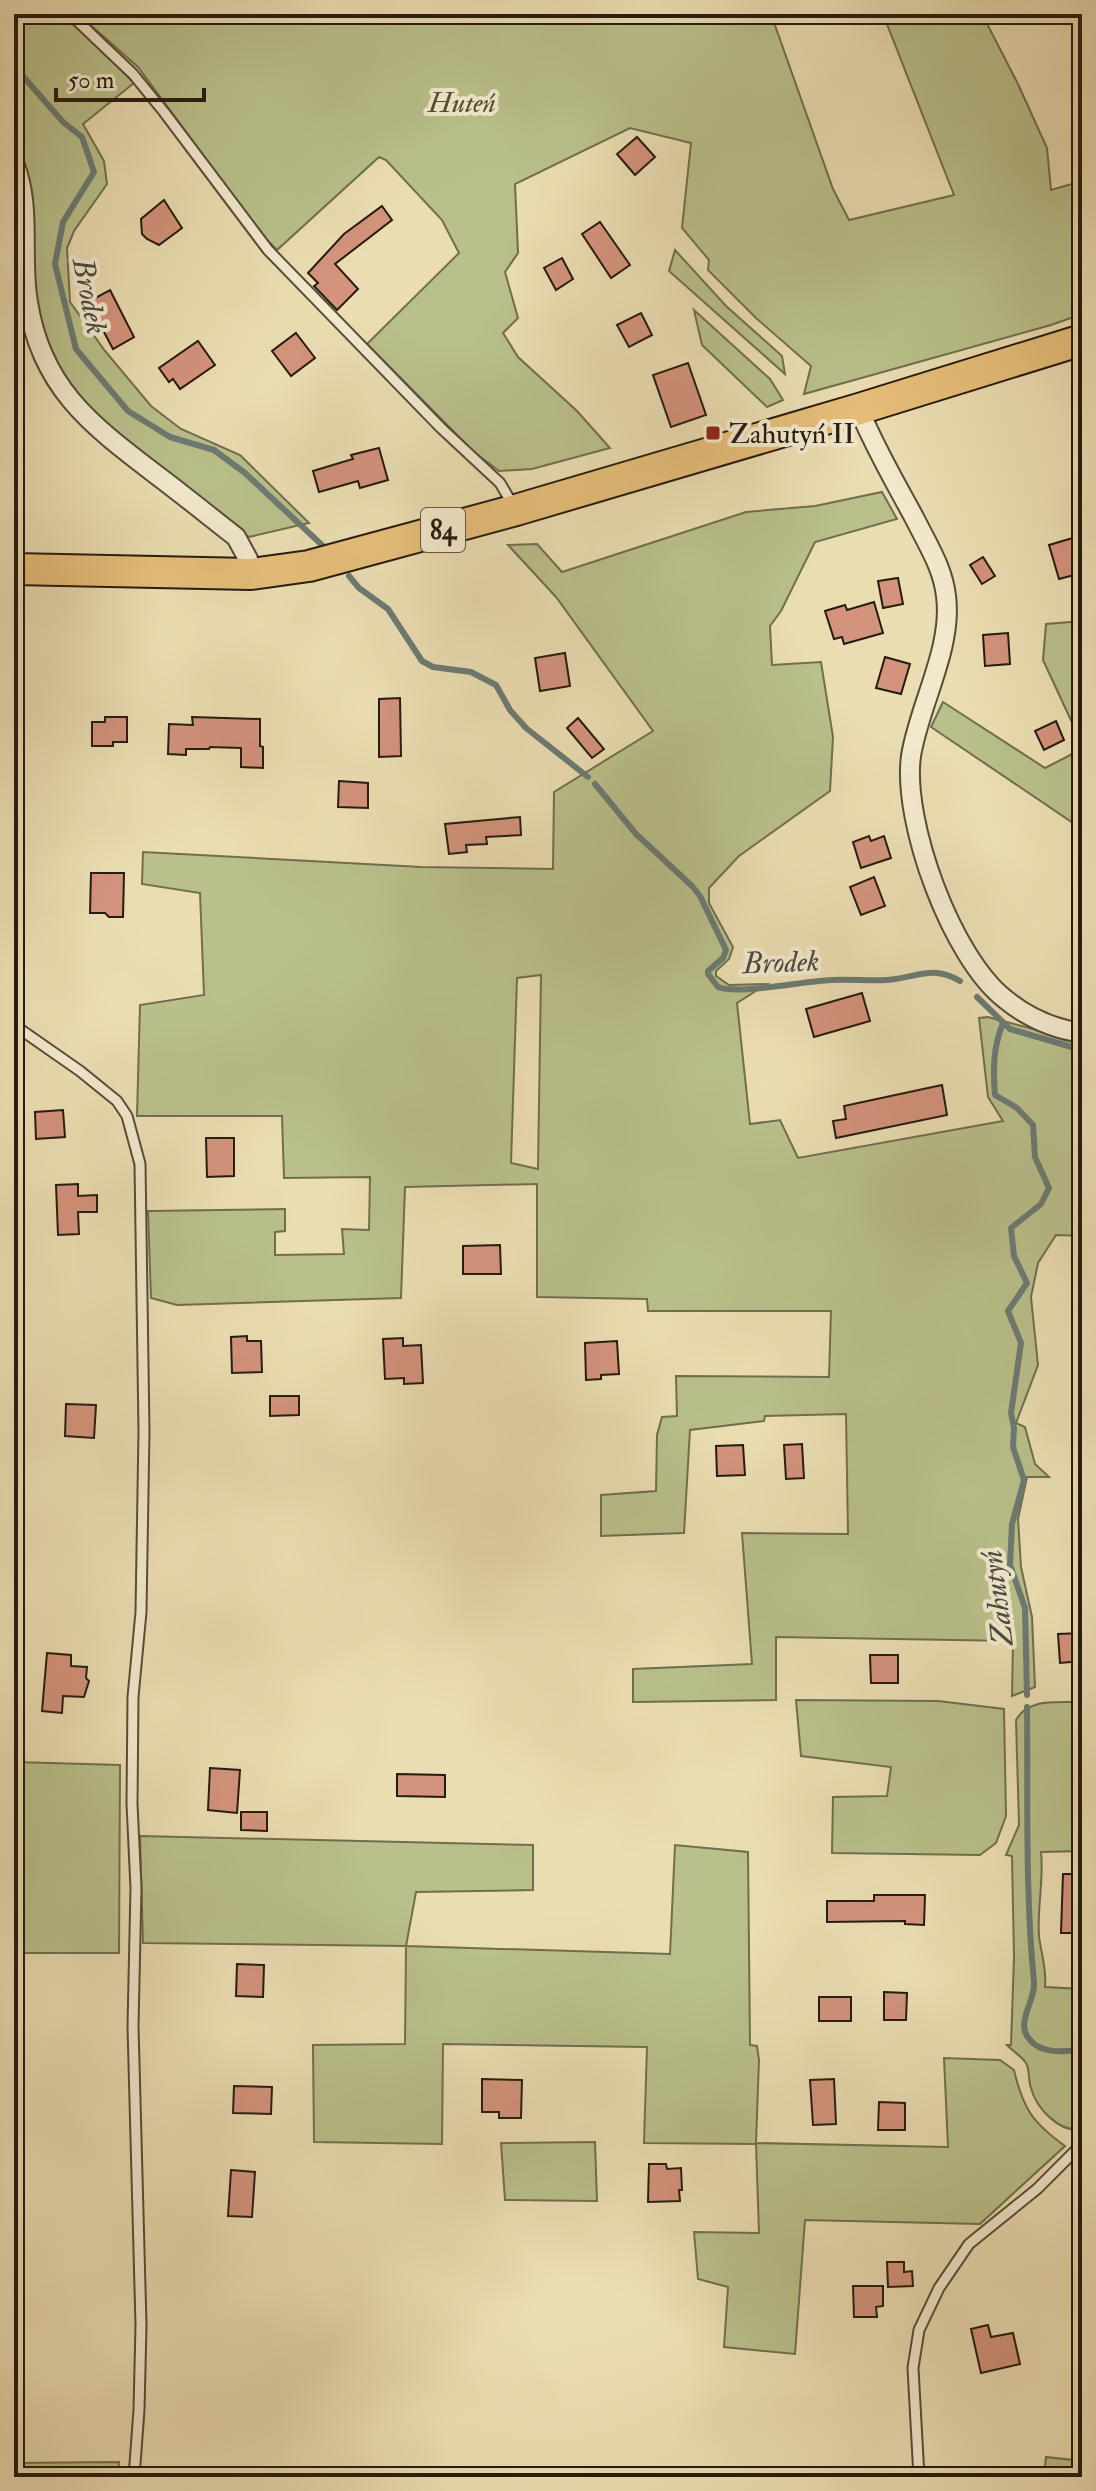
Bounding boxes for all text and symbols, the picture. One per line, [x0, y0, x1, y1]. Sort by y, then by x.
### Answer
scale bar [56, 52, 204, 102]
text: 50 m [68, 65, 115, 96]
park label: Huteń [426, 86, 496, 121]
water label: Brodek [64, 253, 115, 337]
place label: Zahutyń II [729, 417, 855, 452]
marker: Zahutyń II [704, 424, 722, 442]
road number: 84 [421, 508, 465, 552]
water label: Brodek [740, 943, 820, 982]
water label: Zahutyń [973, 1548, 1022, 1650]

